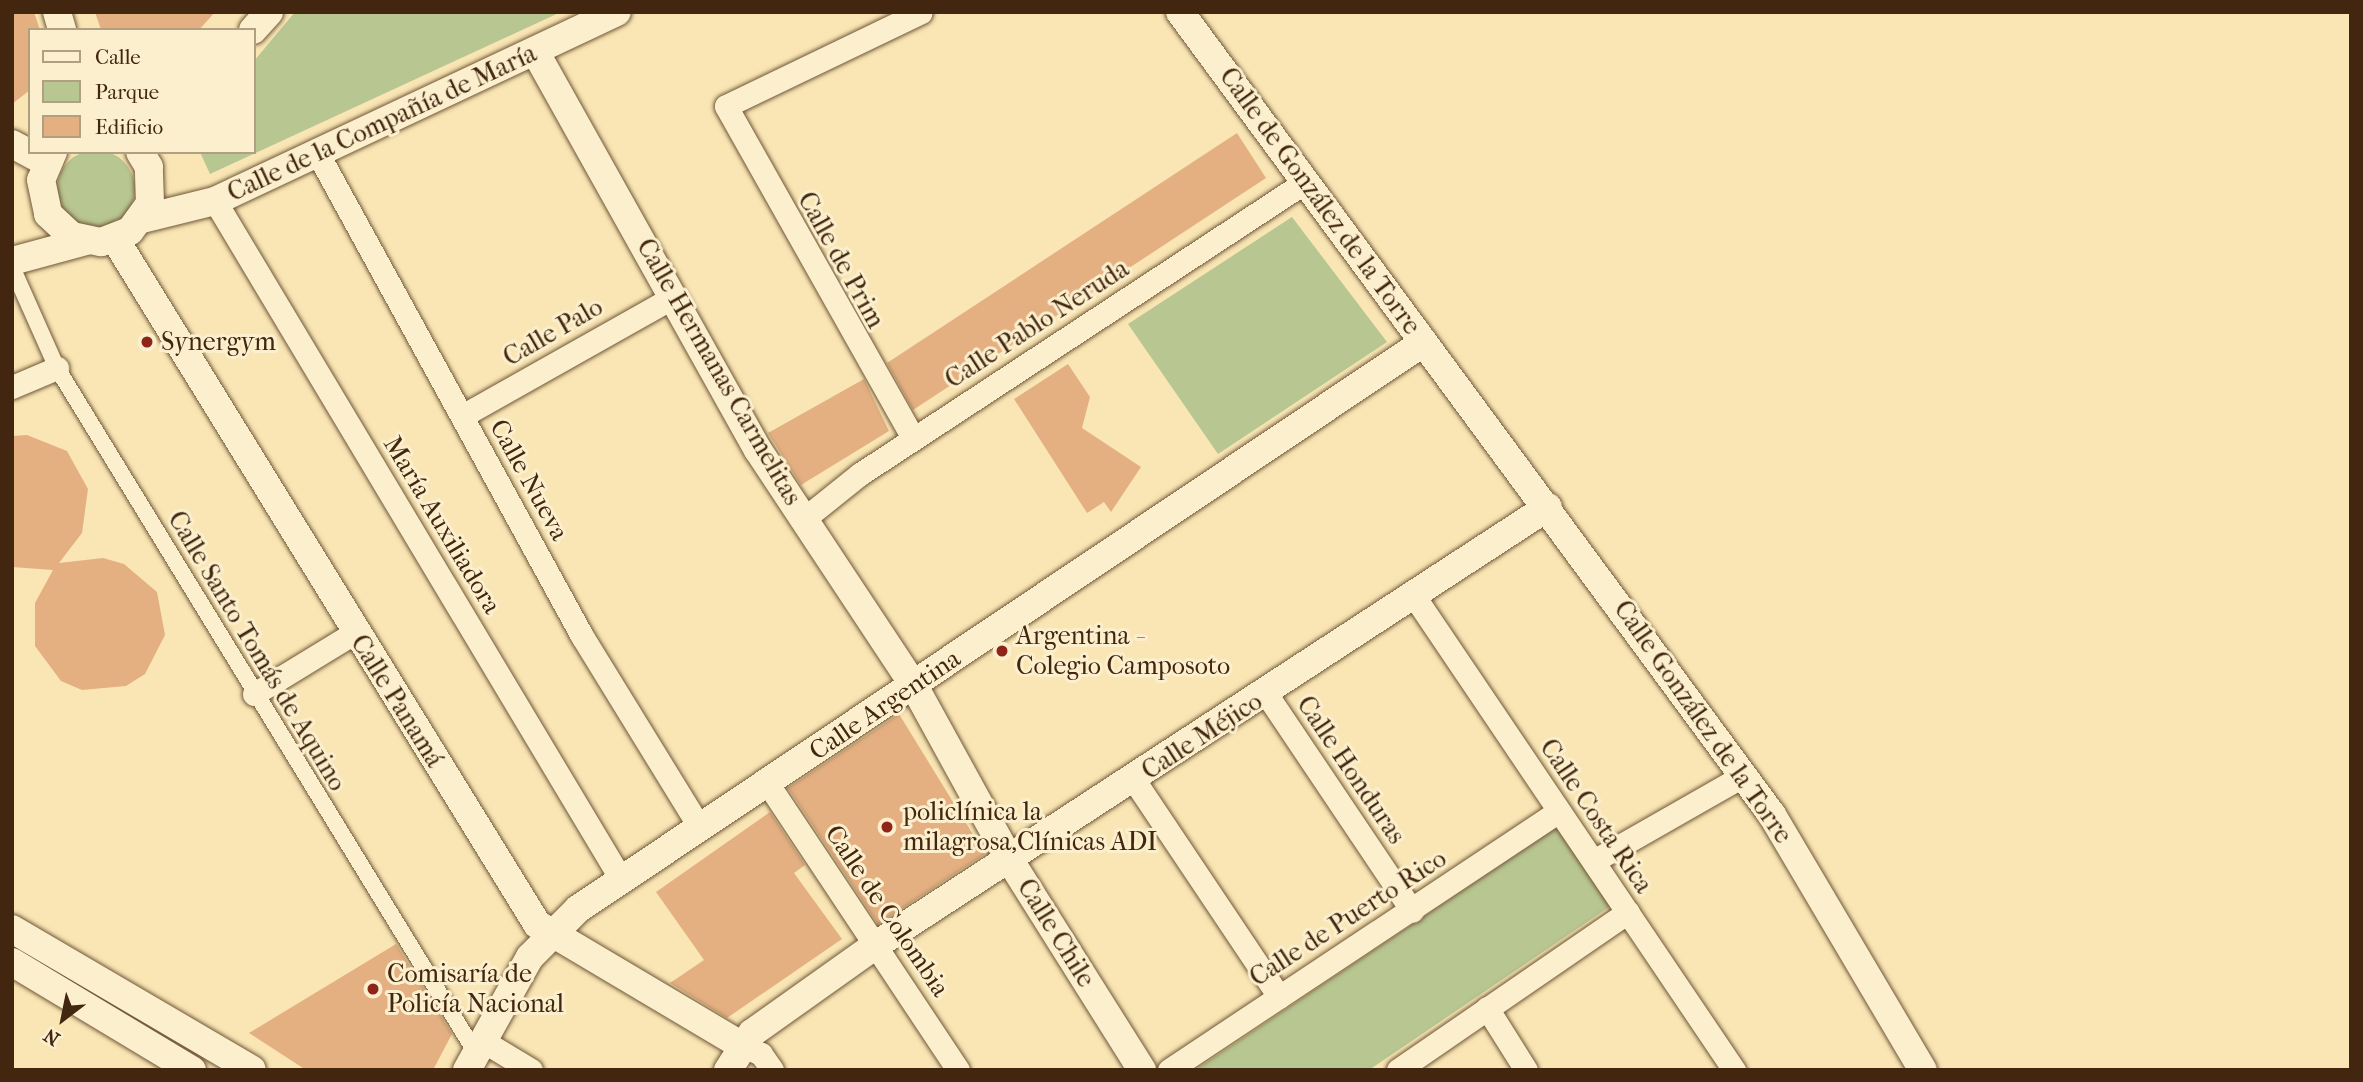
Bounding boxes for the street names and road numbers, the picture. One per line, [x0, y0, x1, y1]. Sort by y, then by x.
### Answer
street label: Calle de la Compañía de María [223, 38, 541, 208]
street label: Calle de González de la Torre [1213, 62, 1427, 340]
street label: Calle de Prim [791, 186, 891, 334]
street label: Calle Hermanas Carmelitas [630, 233, 808, 511]
street label: Calle Pablo Neruda [939, 253, 1135, 395]
street label: Calle Palo [498, 291, 608, 373]
street label: Calle Nueva [483, 414, 575, 546]
street label: María Auxiliadora [377, 430, 507, 620]
street label: Calle Santo Tomás de Aquino [161, 505, 353, 797]
street label: Calle González de la Torre [1607, 595, 1799, 849]
street label: Calle Panamá [344, 629, 450, 773]
street label: Calle Argentina [803, 643, 967, 767]
street label: Calle Méjico [1136, 686, 1268, 786]
street label: Calle Honduras [1290, 690, 1412, 850]
street label: Calle Costa Rica [1533, 733, 1659, 899]
street label: Calle de Colombia [818, 819, 956, 1003]
street label: Calle de Puerto Rico [1244, 843, 1452, 993]
street label: Calle Chile [1010, 873, 1102, 993]

